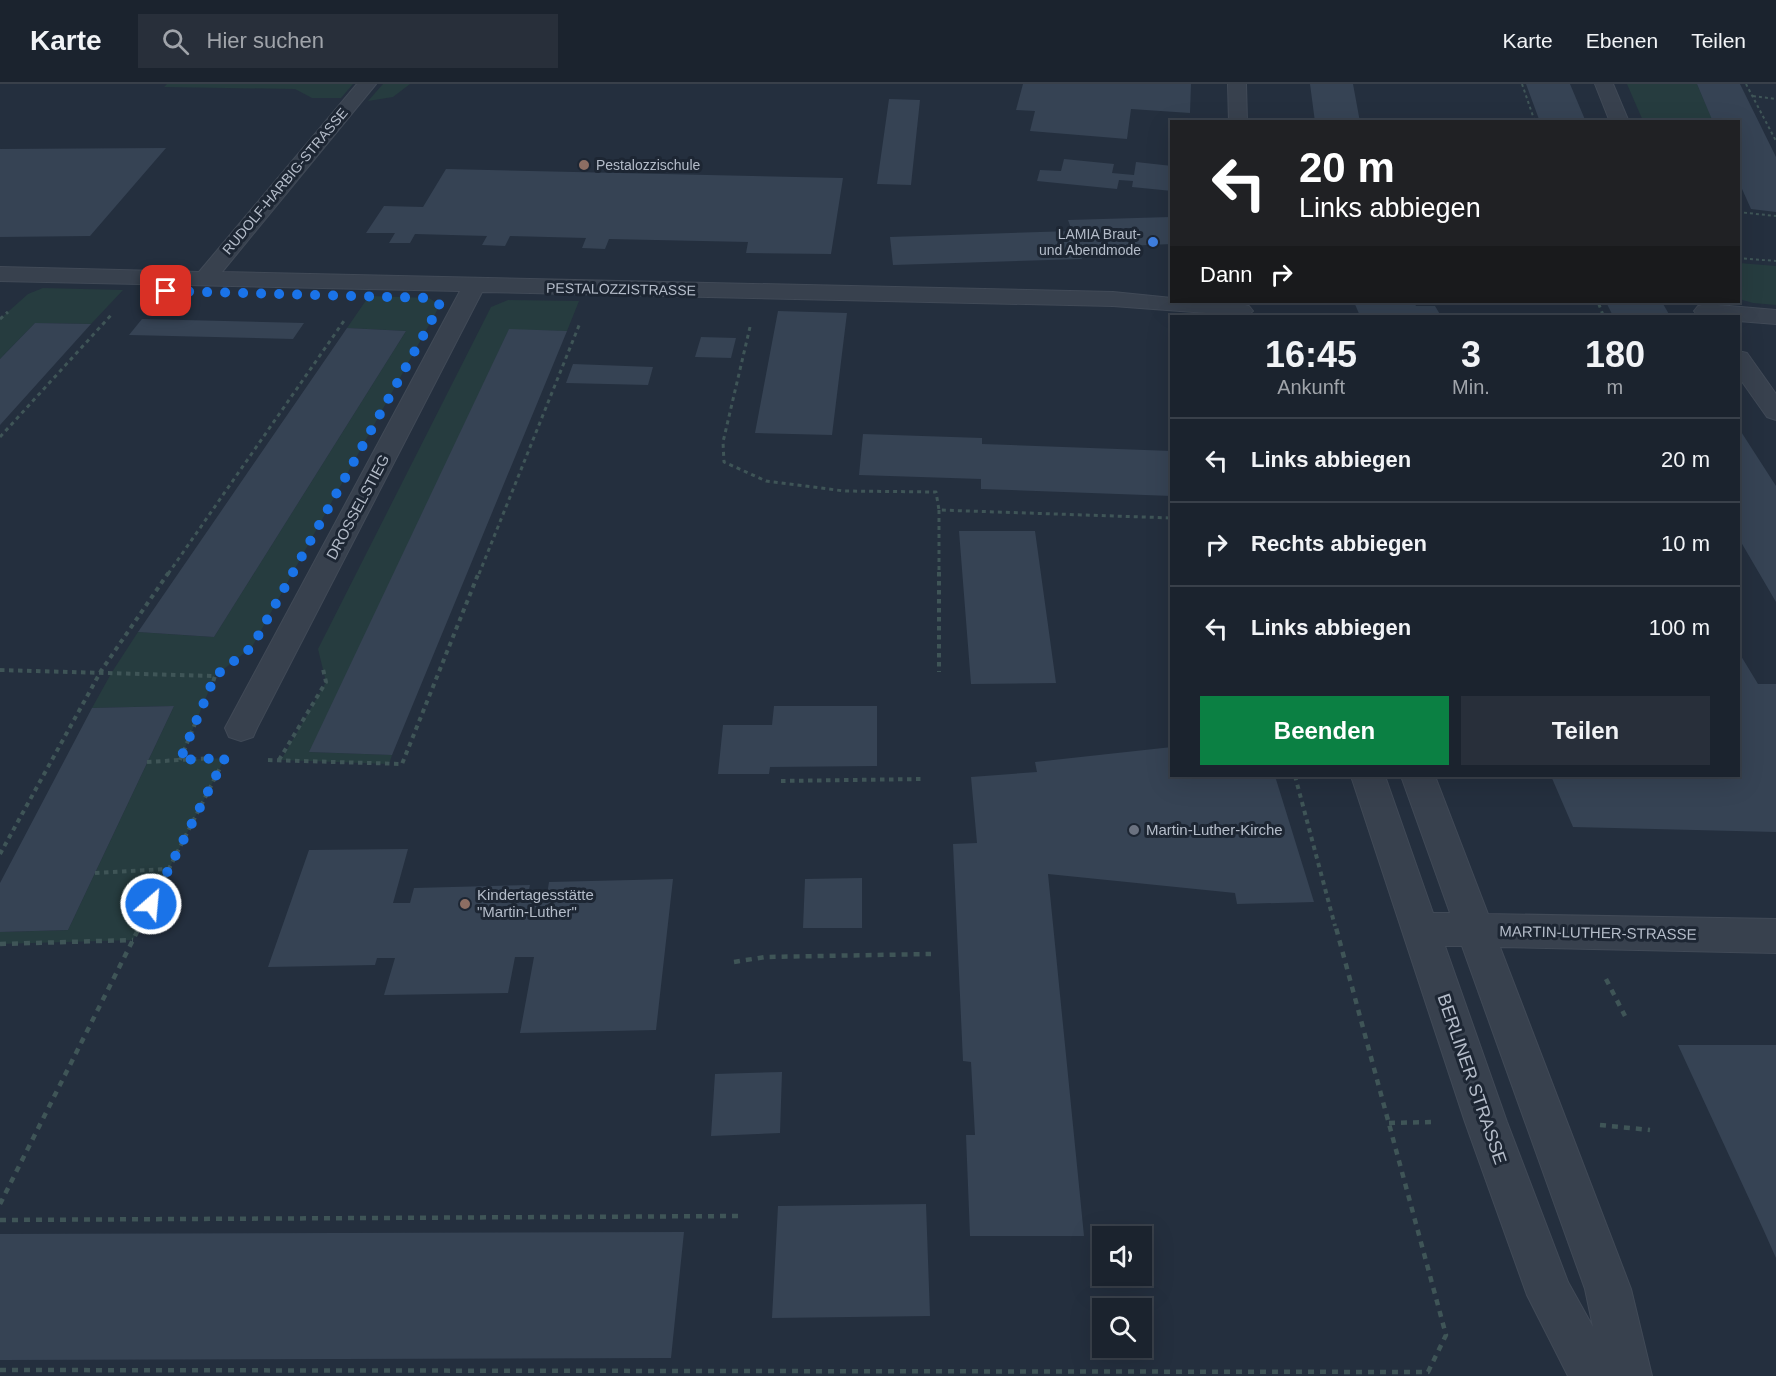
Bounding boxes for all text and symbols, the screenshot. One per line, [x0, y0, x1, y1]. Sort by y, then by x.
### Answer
search box [138, 14, 558, 68]
text: Karte [30, 25, 102, 56]
icon: search [159, 25, 192, 58]
text: Hier suchen [207, 28, 324, 53]
text: Karte [1503, 29, 1553, 52]
text: Ebenen [1586, 29, 1658, 52]
text: Teilen [1691, 29, 1746, 52]
street label: RUDOLF-HARBIG-STRASSE [219, 105, 351, 257]
icon: left [1200, 144, 1278, 222]
text: 20 m [1299, 144, 1395, 191]
place label: Pestalozzischule [596, 157, 700, 173]
marker: Pestalozzischule [577, 158, 591, 172]
text: Links abbiegen [1299, 193, 1481, 223]
place label: LAMIA Braut- und Abendmode [1039, 226, 1141, 258]
marker: LAMIA Braut- und Abendmode [1146, 235, 1160, 249]
icon: right [1265, 258, 1298, 291]
text: Dann [1200, 262, 1253, 287]
pin [140, 265, 191, 316]
icon: arrive [149, 274, 182, 307]
street label: PESTALOZZISTRASSE [546, 280, 696, 298]
text: 16:45 [1265, 334, 1357, 375]
text: 3 [1461, 334, 1481, 375]
text: 180 [1585, 334, 1645, 375]
text: Ankunft [1277, 376, 1345, 398]
text: Min. [1452, 376, 1490, 398]
text: m [1607, 376, 1623, 398]
icon: left [1200, 444, 1233, 477]
text: Links abbiegen [1251, 447, 1411, 472]
text: 20 m [1661, 447, 1710, 472]
street label: DROSSELSTIEG [323, 451, 392, 562]
icon: right [1200, 528, 1233, 561]
text: Rechts abbiegen [1251, 531, 1427, 556]
text: 10 m [1661, 531, 1710, 556]
icon: left [1200, 612, 1233, 645]
text: Links abbiegen [1251, 615, 1411, 640]
text: 100 m [1649, 615, 1710, 640]
button: Beenden [1200, 696, 1449, 765]
button: Teilen [1461, 696, 1710, 765]
place label: Martin-Luther-Kirche [1146, 821, 1283, 838]
marker: Martin-Luther-Kirche [1127, 823, 1141, 837]
position arrow [119, 872, 183, 936]
place label: Kindertagesstätte "Martin-Luther" [477, 886, 594, 920]
marker: Kindertagesstätte "Martin-Luther" [458, 897, 472, 911]
street label: MARTIN-LUTHER-STRASSE [1499, 922, 1697, 943]
street label: BERLINER STRASSE [1433, 991, 1511, 1167]
map controls [1092, 1226, 1152, 1358]
button: sound [1092, 1226, 1152, 1286]
button: search [1092, 1298, 1152, 1358]

